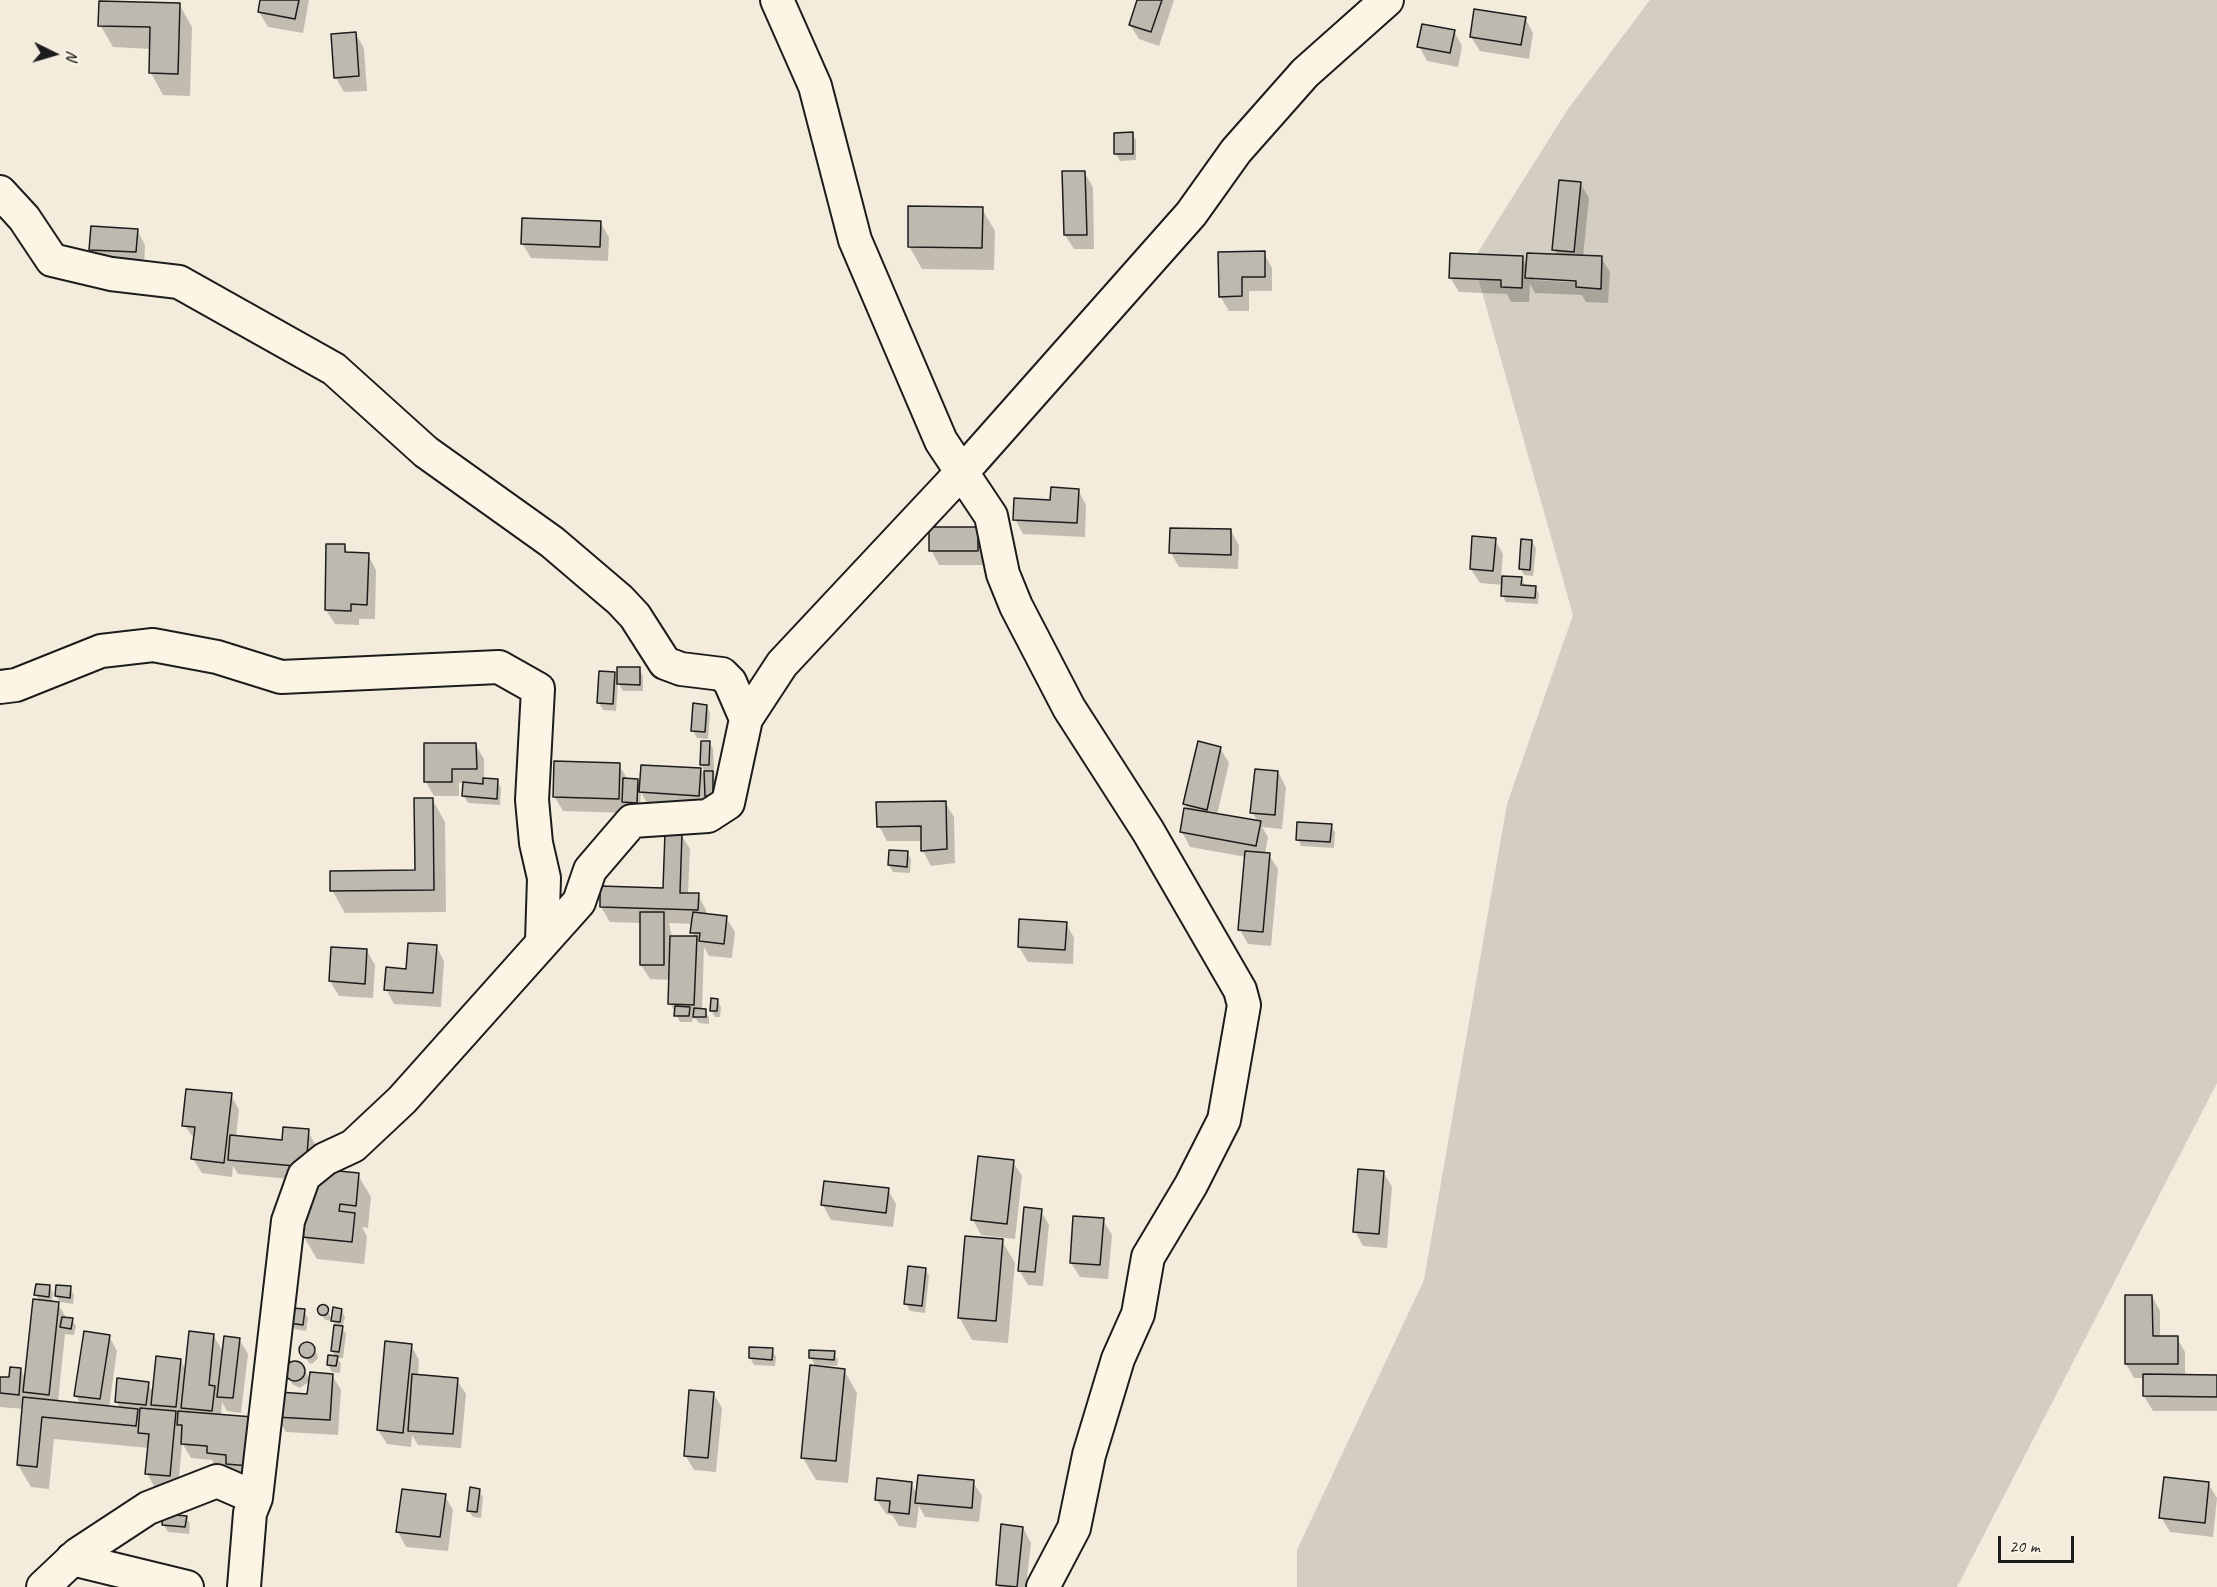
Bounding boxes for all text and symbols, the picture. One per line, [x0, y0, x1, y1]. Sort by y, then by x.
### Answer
north arrow [24, 24, 84, 84]
text: N [62, 50, 82, 61]
scale bar [2001, 1524, 2078, 1562]
text: 20 m [2009, 1535, 2040, 1557]

